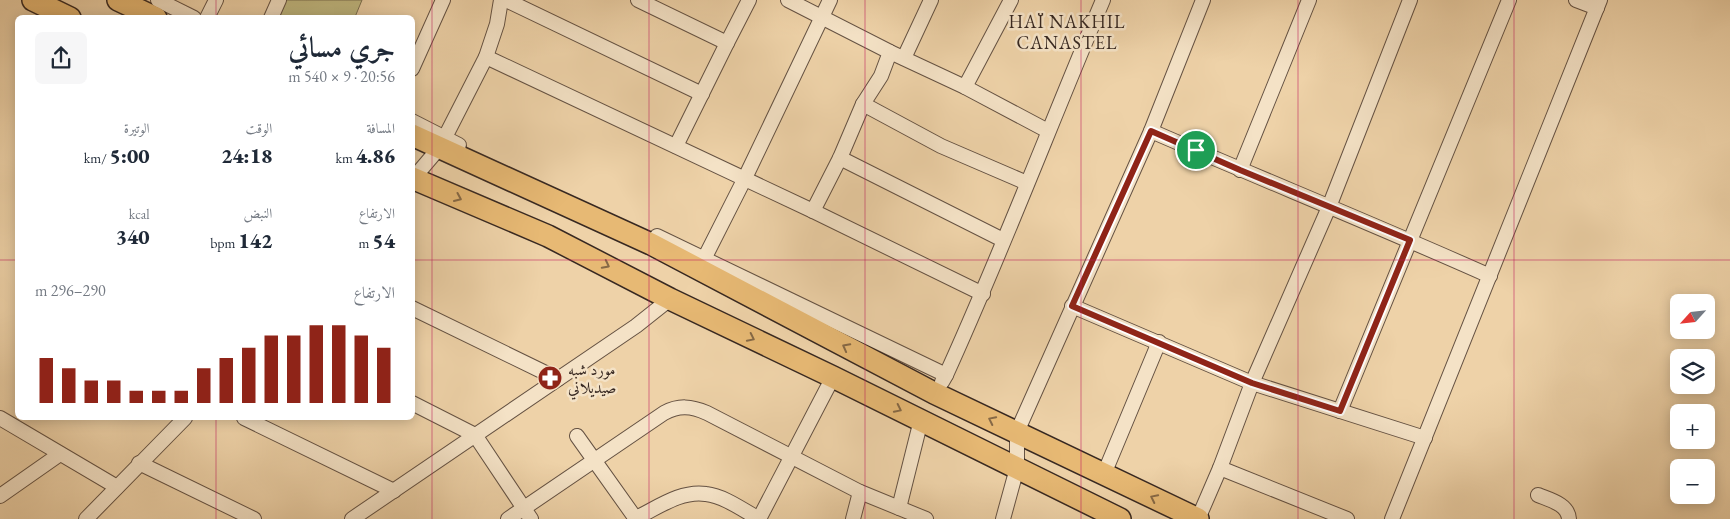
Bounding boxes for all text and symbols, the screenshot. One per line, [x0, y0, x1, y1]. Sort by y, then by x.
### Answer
district label: HAÏ NAKHIL CANASTEL [1009, 10, 1125, 54]
text: جري مسائي [288, 29, 395, 65]
button: share [35, 32, 87, 84]
text: 20:56 · 9 × 540 m [288, 66, 395, 87]
text: الوتيرة [124, 119, 150, 137]
text: الوقت [246, 119, 272, 137]
text: المسافة [366, 119, 395, 137]
pin [1175, 129, 1217, 171]
icon: arrive [1182, 136, 1210, 164]
text: 5:00 [110, 142, 150, 169]
text: 24:18 [221, 142, 272, 169]
text: 4.86 [356, 142, 395, 169]
text: /km [84, 149, 110, 167]
text: km [335, 149, 356, 167]
one-way arrow [453, 192, 462, 203]
text: النبض [243, 204, 272, 222]
text: الارتفاع [359, 204, 395, 222]
text: kcal [129, 205, 150, 223]
text: 340 [116, 223, 150, 250]
text: 142 [238, 227, 272, 254]
text: 54 [372, 227, 395, 254]
text: bpm [210, 234, 238, 252]
text: m [359, 234, 372, 252]
one-way arrow [601, 259, 610, 269]
text: 290–296 m [35, 280, 106, 301]
text: الارتفاع [353, 282, 395, 303]
north arrow [1670, 294, 1715, 339]
map controls [1670, 294, 1715, 504]
one-way arrow [746, 332, 755, 342]
one-way arrow [843, 343, 852, 353]
button: layers [1670, 349, 1715, 394]
place label: مورد شبه صيديلاني [568, 359, 616, 400]
pharmacy icon: مورد شبه صيديلاني [537, 365, 563, 391]
one-way arrow [893, 403, 902, 413]
button: + [1670, 404, 1715, 449]
one-way arrow [988, 416, 997, 426]
button: − [1670, 459, 1715, 504]
one-way arrow [1150, 494, 1159, 504]

